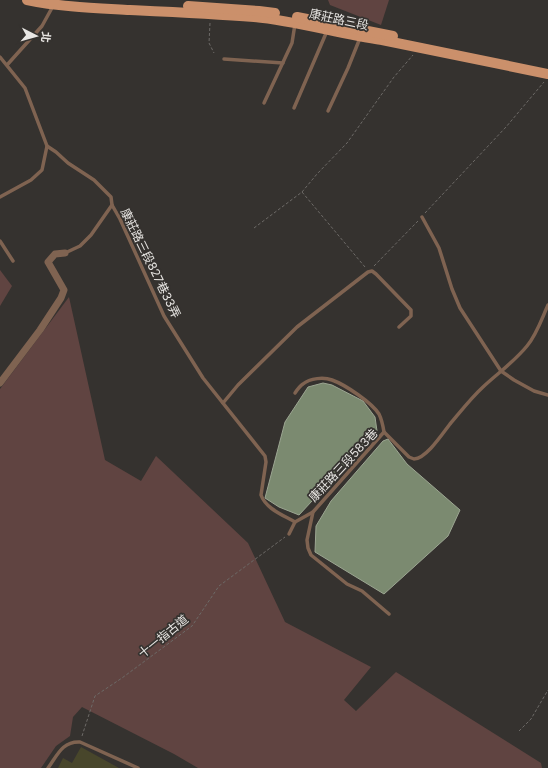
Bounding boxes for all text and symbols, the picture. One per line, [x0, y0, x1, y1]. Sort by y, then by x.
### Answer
street label: 康莊路三段 [308, 5, 370, 33]
north arrow [16, 16, 56, 56]
text: 北 [38, 31, 53, 43]
street label: 康莊路三段827巷33弄 [118, 206, 184, 320]
street label: 康莊路三段583巷 [305, 425, 381, 505]
street label: 十一指古道 [135, 611, 191, 661]

